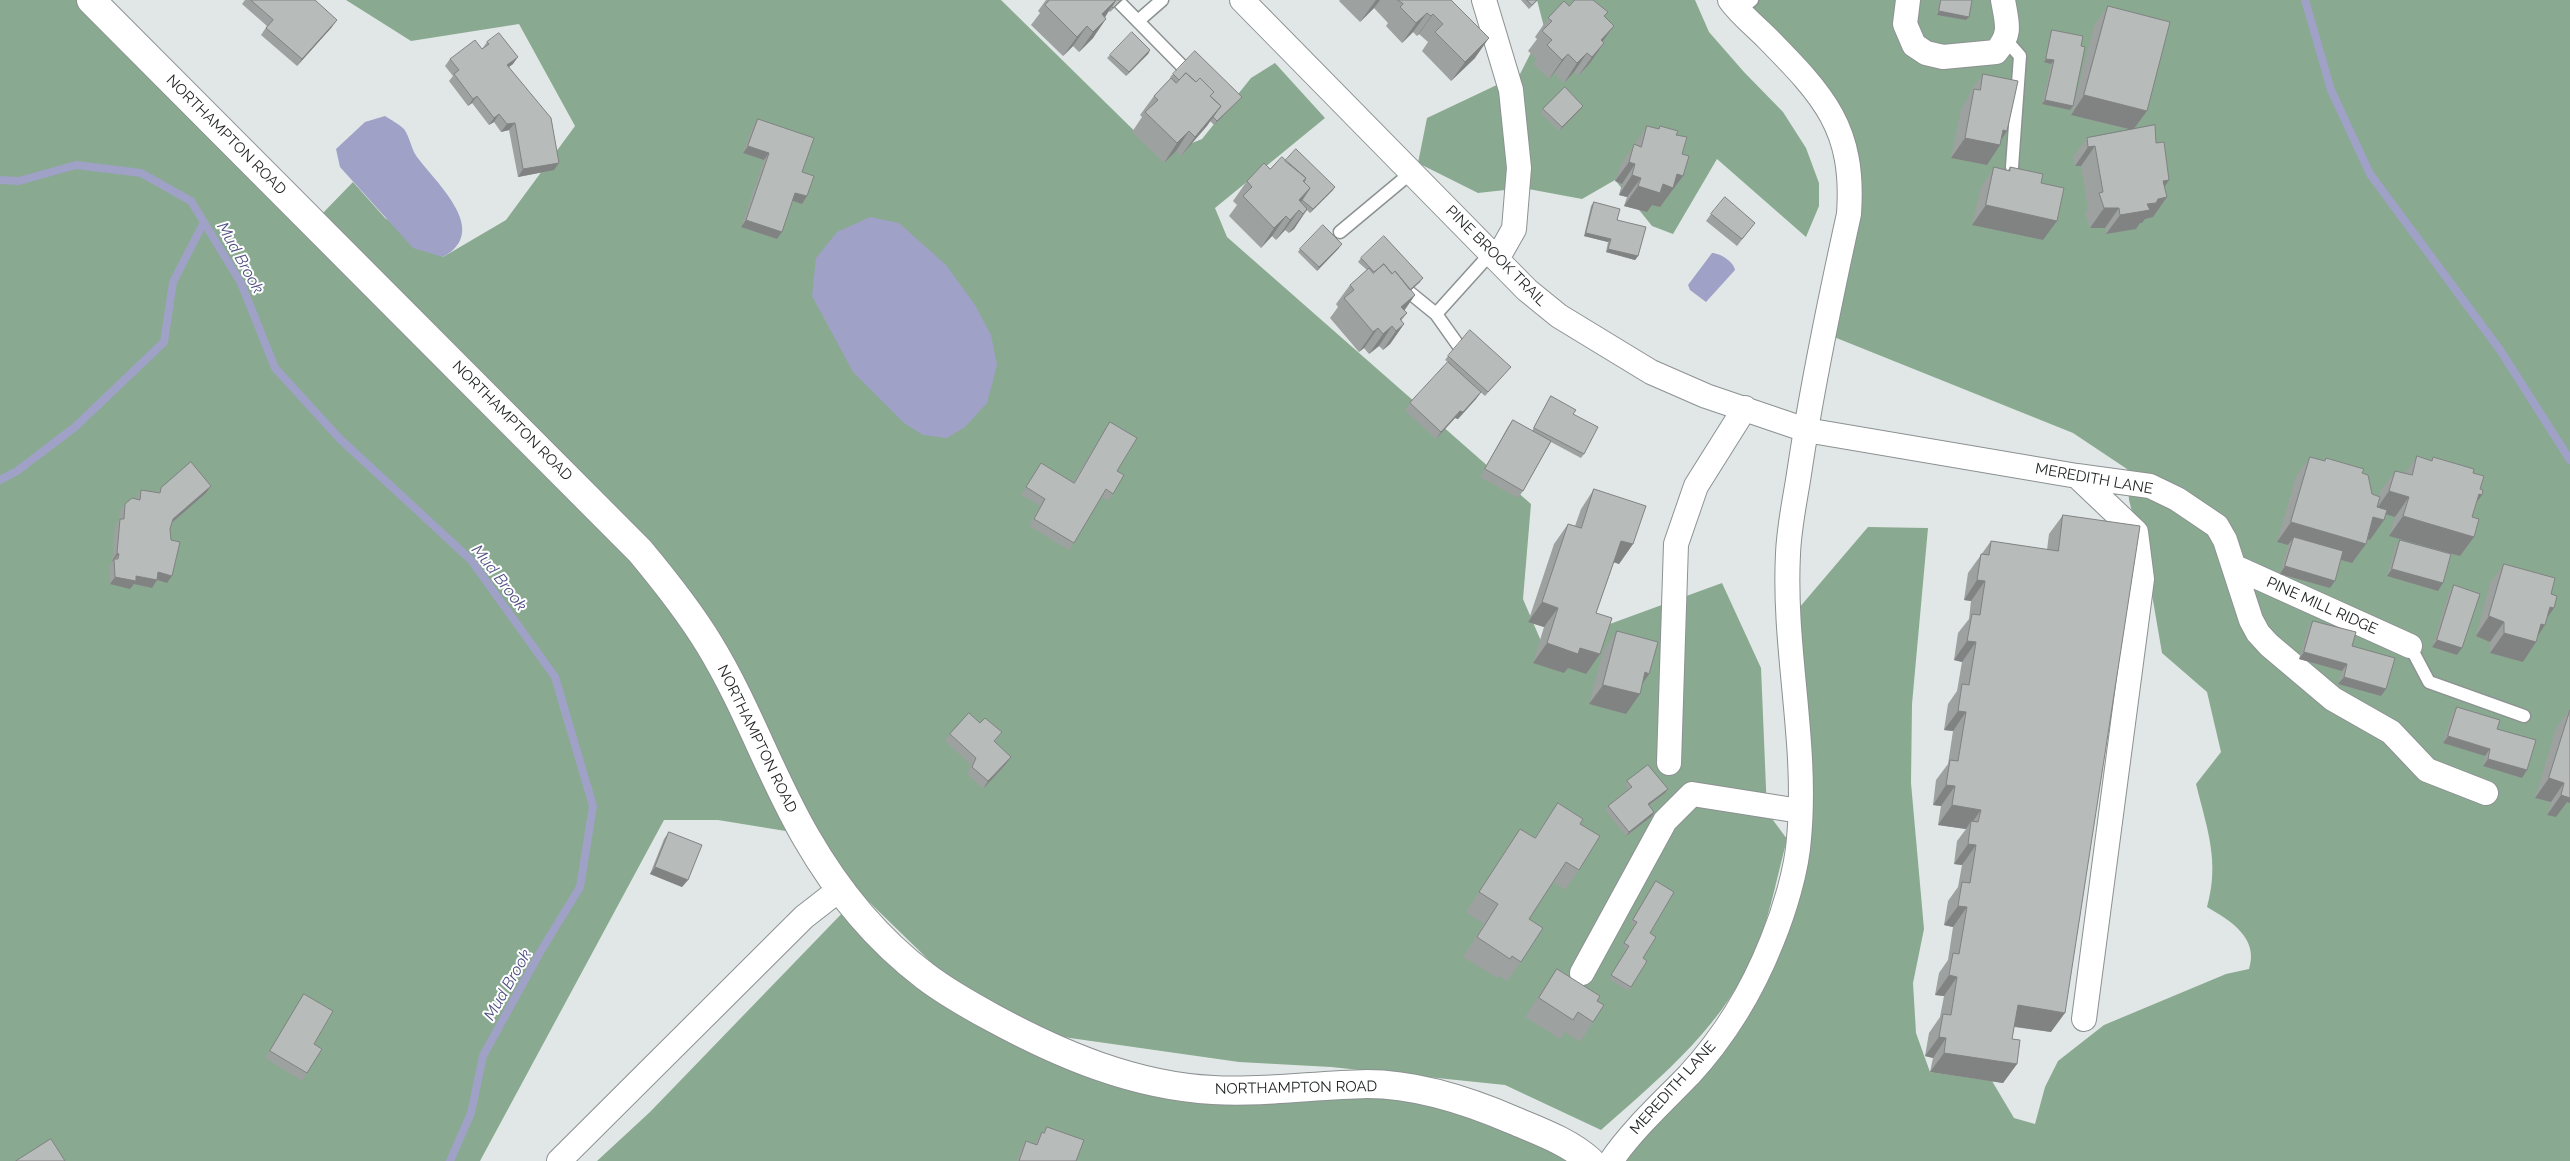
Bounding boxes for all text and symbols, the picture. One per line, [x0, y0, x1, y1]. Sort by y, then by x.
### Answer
street label: NORTHAMPTON ROAD [162, 71, 290, 199]
street label: PINE BROOK TRAIL [1442, 202, 1550, 310]
water label: Mud Brook [213, 219, 267, 297]
street label: NORTHAMPTON ROAD [448, 357, 576, 485]
street label: MEREDITH LANE [2034, 460, 2154, 498]
water label: Mud Brook [467, 541, 531, 615]
street label: PINE MILL RIDGE [2264, 573, 2380, 639]
street label: NORTHAMPTON ROAD [713, 662, 801, 816]
water label: Mud Brook [480, 946, 536, 1024]
street label: MEREDITH LANE [1626, 1038, 1720, 1138]
street label: NORTHAMPTON ROAD [1215, 1078, 1377, 1098]

